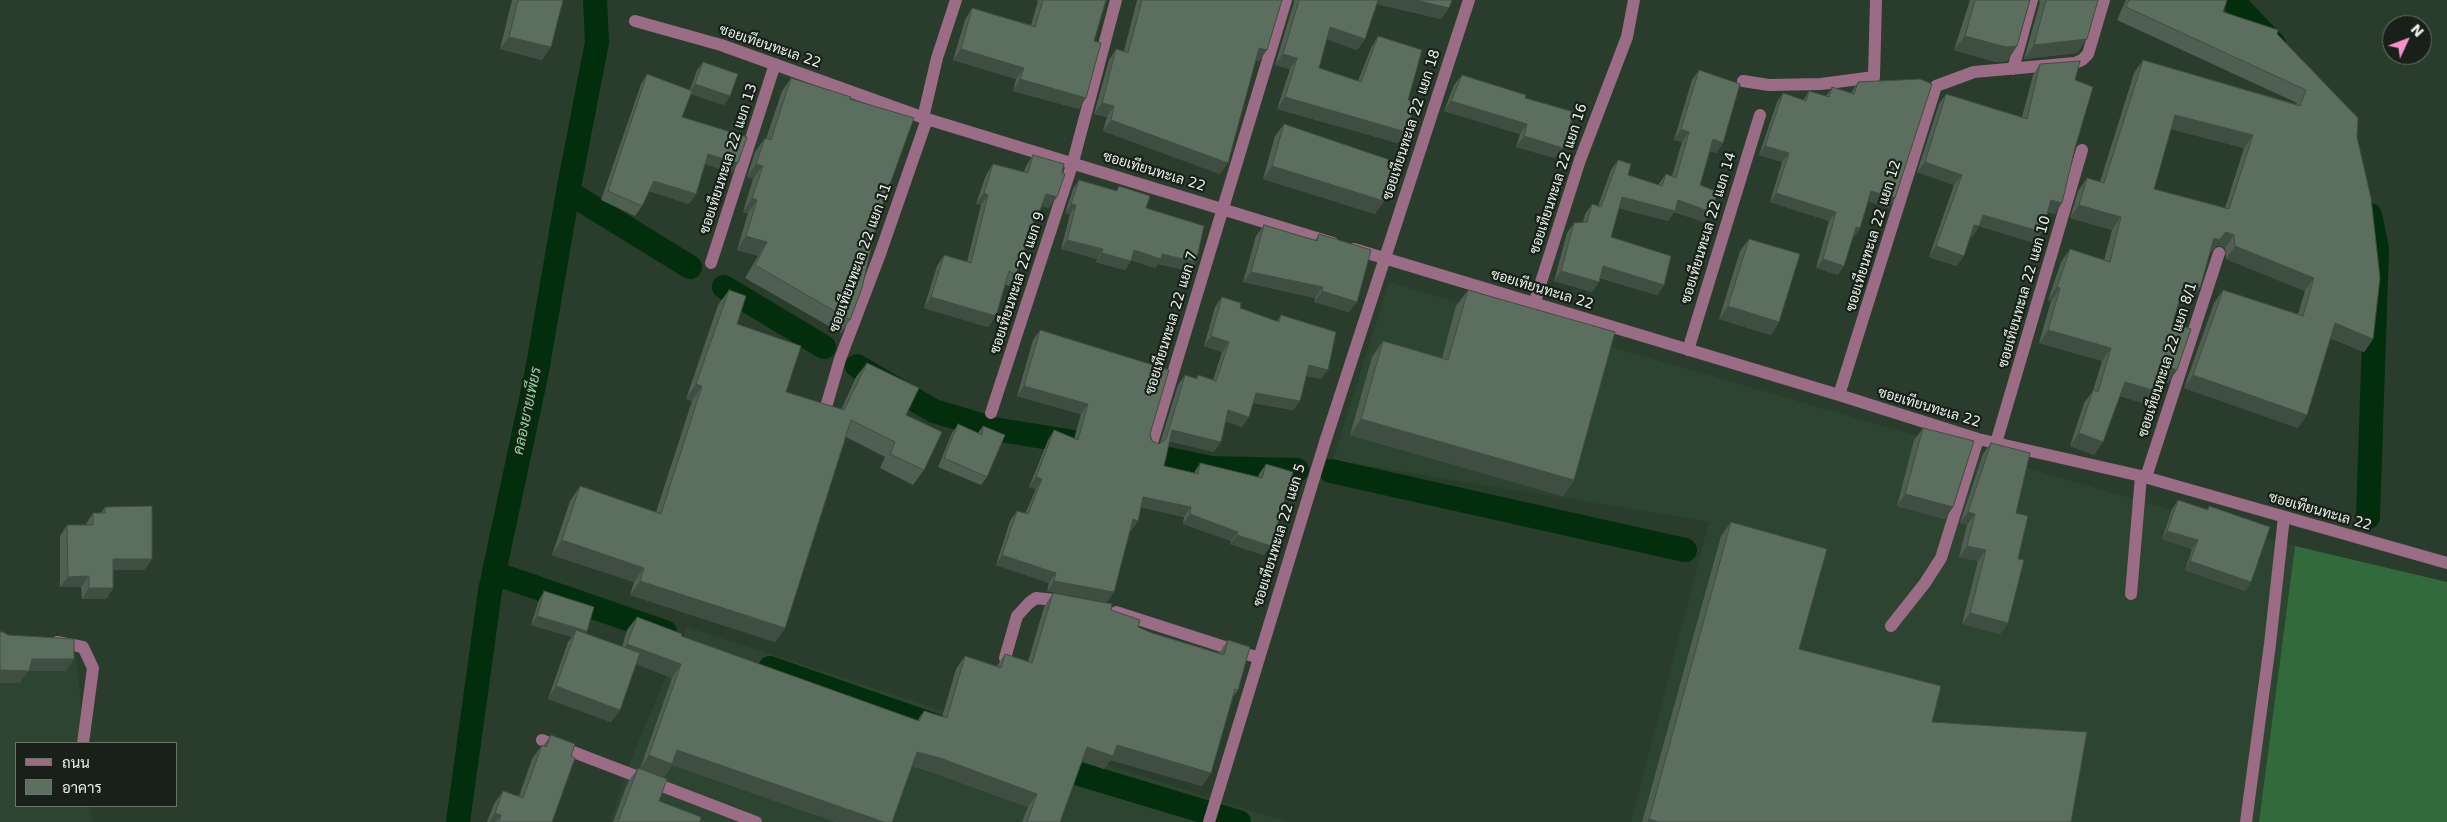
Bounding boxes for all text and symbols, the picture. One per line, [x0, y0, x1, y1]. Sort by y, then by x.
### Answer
north arrow [2382, 15, 2432, 65]
text: N [2407, 21, 2427, 40]
street label: ซอยเทียนทะเล 22 [717, 22, 823, 72]
street label: ซอยเทียนทะเล 22 แยก 18 [1380, 47, 1444, 203]
street label: ซอยเทียนทะเล 22 แยก 13 [697, 81, 761, 237]
street label: ซอยเทียนทะเล 22 แยก 16 [1527, 101, 1591, 257]
street label: ซอยเทียนทะเล 22 [1101, 148, 1207, 196]
street label: ซอยเทียนทะเล 22 แยก 14 [1678, 150, 1740, 306]
street label: ซอยเทียนทะเล 22 แยก 12 [1843, 158, 1905, 314]
street label: ซอยเทียนทะเล 22 แยก 11 [826, 181, 896, 335]
street label: ซอยเทียนทะเล 22 แยก 9 [987, 210, 1049, 356]
street label: ซอยเทียนทะเล 22 แยก 10 [1995, 214, 2055, 370]
street label: ซอยเทียนทะเล 22 แยก 7 [1142, 249, 1202, 397]
street label: ซอยเทียนทะเล 22 [1489, 266, 1595, 314]
street label: ซอยเทียนทะเล 22 แยก 8/1 [2135, 280, 2201, 440]
water label: คลองยายเพียร [510, 366, 546, 456]
street label: ซอยเทียนทะเล 22 [1876, 384, 1982, 432]
street label: ซอยเทียนทะเล 22 แยก 5 [1250, 461, 1310, 609]
street label: ซอยเทียนทะเล 22 [2266, 489, 2374, 535]
legend [15, 742, 178, 807]
text: ถนน [62, 754, 90, 772]
text: อาคาร [62, 779, 102, 797]

